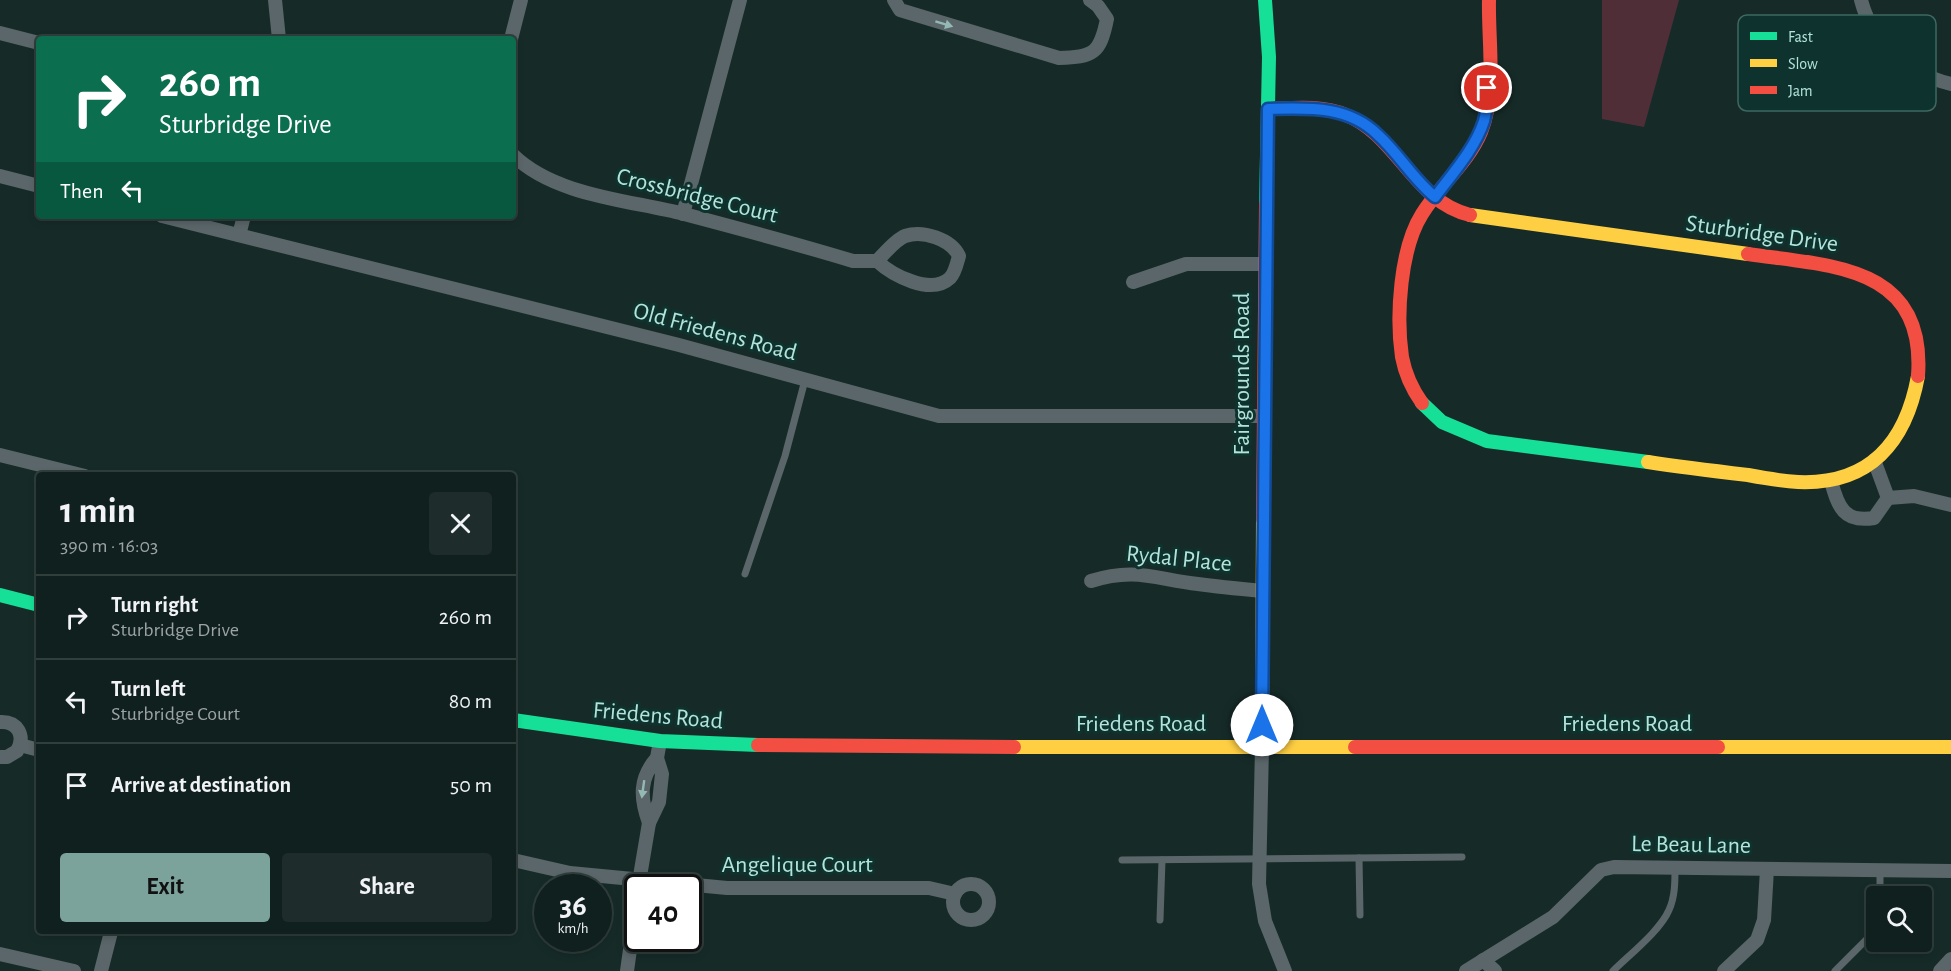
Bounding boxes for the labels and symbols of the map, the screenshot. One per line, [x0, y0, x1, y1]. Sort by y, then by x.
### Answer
legend [1738, 15, 1936, 111]
one-way arrow [935, 20, 953, 29]
text: Fast [1788, 29, 1813, 45]
text: Slow [1788, 56, 1818, 72]
pin [1461, 62, 1512, 113]
text: Jam [1788, 83, 1813, 99]
street label: Crossbridge Court [614, 164, 780, 228]
street label: Sturbridge Drive [1684, 211, 1840, 257]
street label: Fairgrounds Road [1230, 293, 1254, 455]
street label: Old Friedens Road [631, 299, 799, 365]
street label: Rydal Place [1125, 542, 1233, 576]
position arrow [1230, 693, 1294, 757]
street label: Friedens Road [592, 698, 724, 734]
street label: Friedens Road [1076, 712, 1206, 736]
street label: Friedens Road [1562, 712, 1692, 736]
one-way arrow [639, 779, 648, 798]
street label: Le Beau Lane [1631, 832, 1751, 858]
street label: Angelique Court [721, 853, 873, 877]
speed limit sign: 40 [624, 874, 702, 952]

